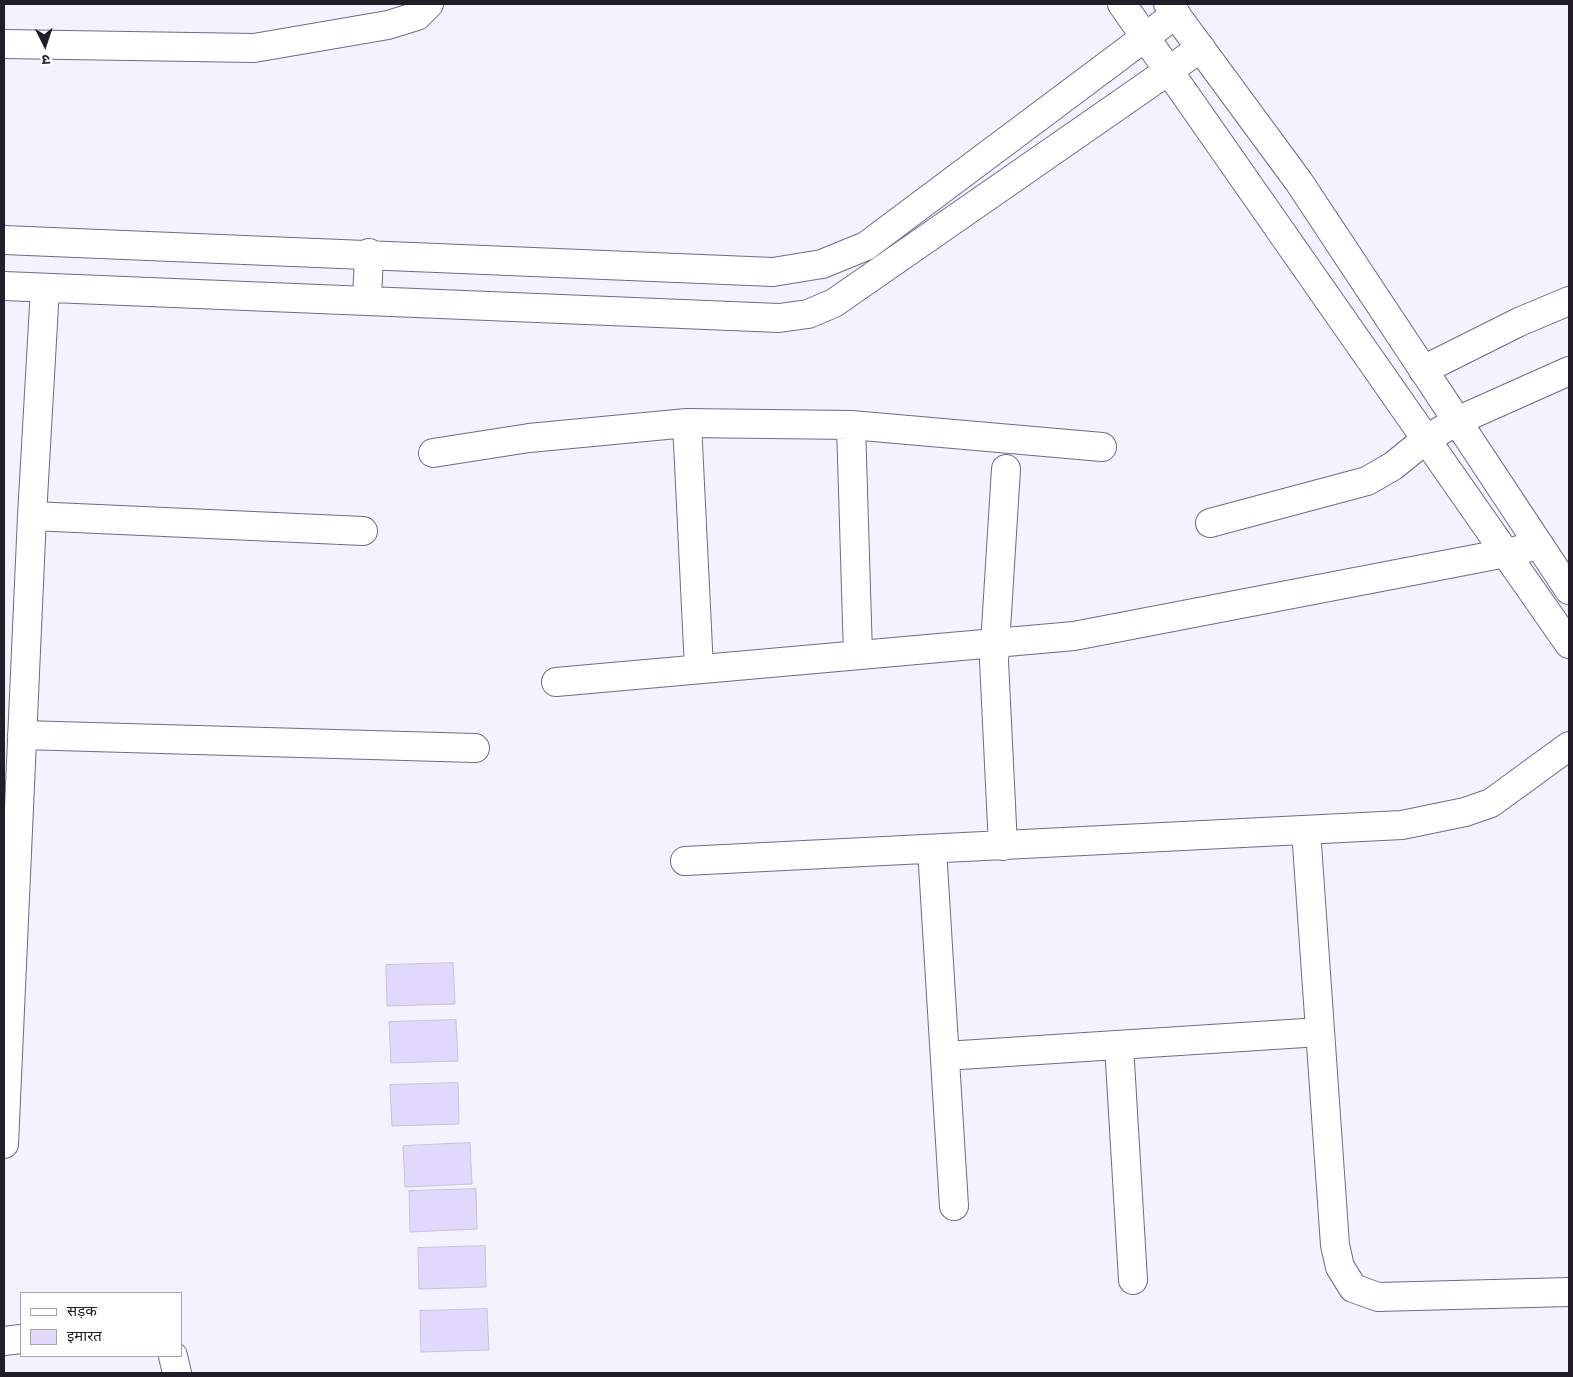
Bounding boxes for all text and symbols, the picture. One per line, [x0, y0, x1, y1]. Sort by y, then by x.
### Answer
north arrow [20, 20, 70, 70]
text: उ [41, 52, 51, 68]
legend [20, 1292, 182, 1357]
text: सड़क [67, 1302, 97, 1320]
text: इमारत [67, 1327, 102, 1345]

